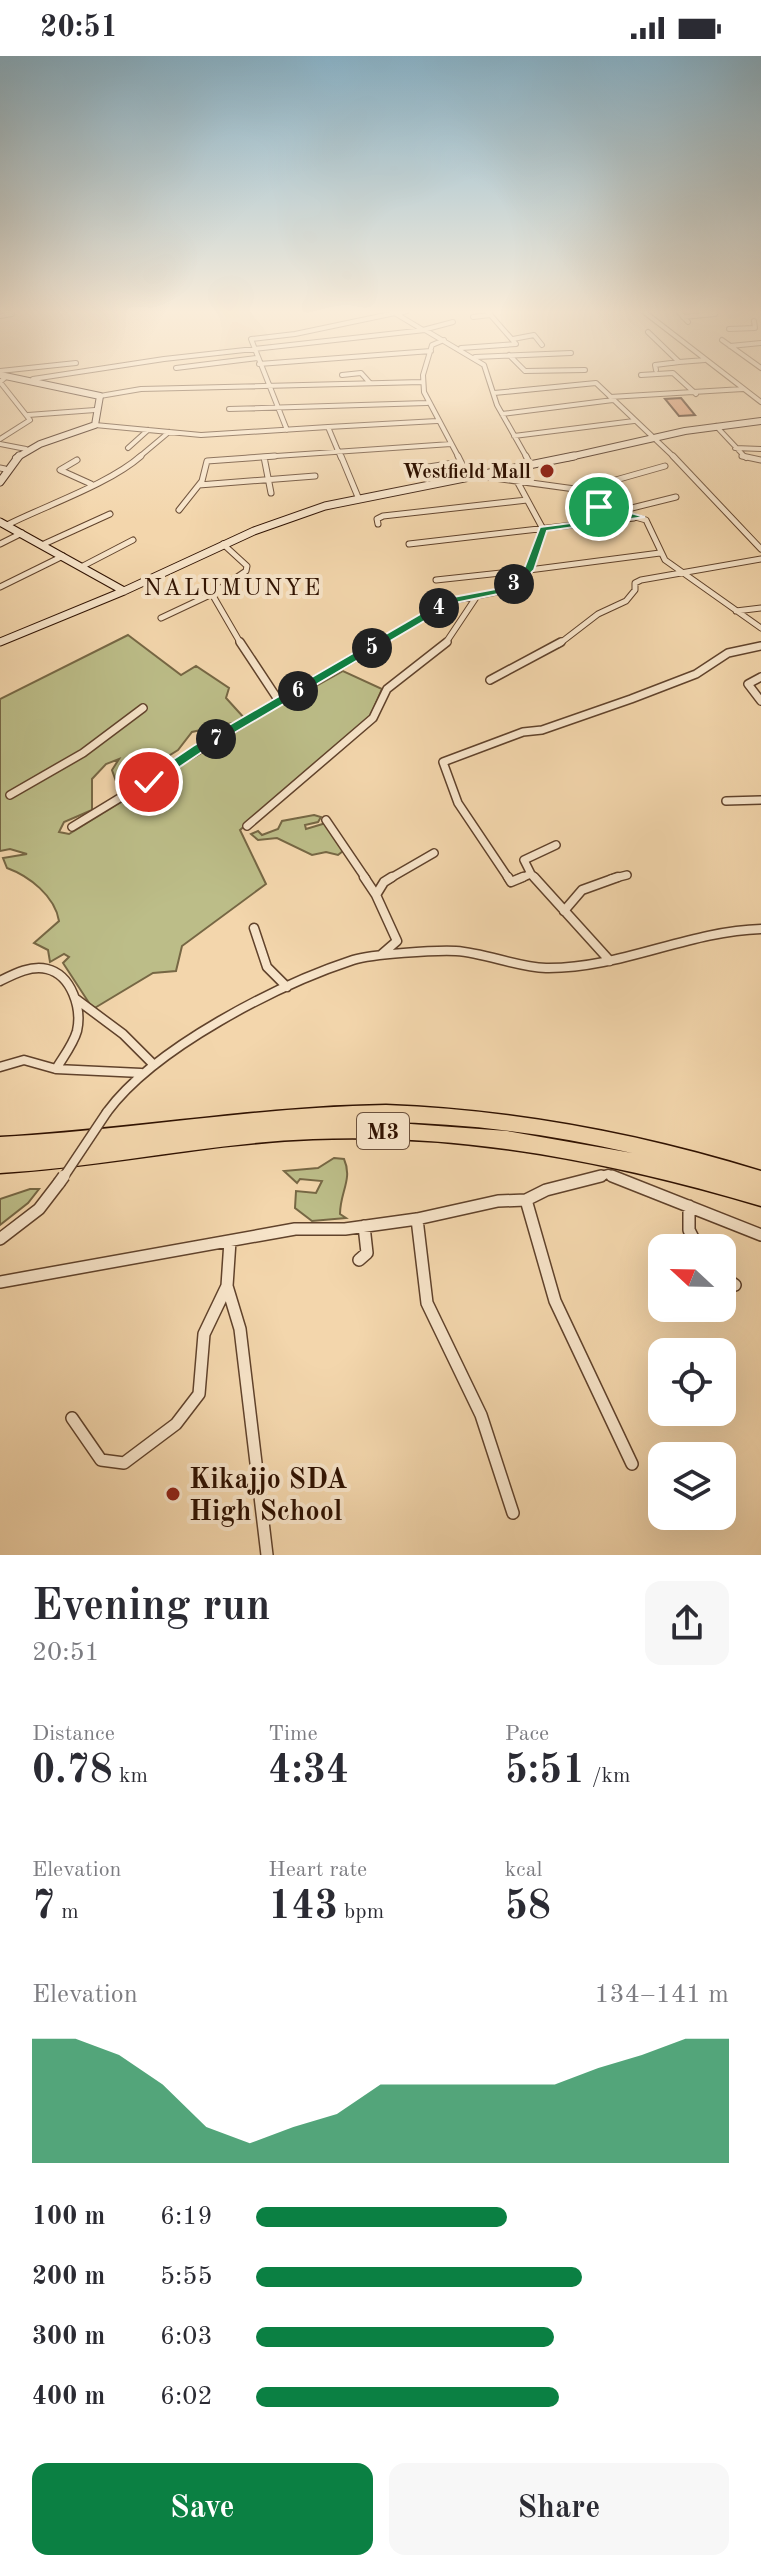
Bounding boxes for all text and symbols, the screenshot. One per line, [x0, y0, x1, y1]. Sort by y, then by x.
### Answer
text: 20:51 [40, 13, 118, 43]
marker: Westfield Mall [538, 462, 556, 480]
place label: Westfield Mall [403, 463, 531, 483]
pin [565, 473, 633, 541]
icon: arrive [577, 485, 621, 529]
pin: 3 [494, 564, 534, 604]
text: 3 [508, 573, 520, 595]
district label: NALUMUNYE [144, 577, 322, 601]
pin: 4 [419, 588, 459, 628]
text: 4 [433, 597, 445, 619]
pin: 5 [352, 628, 392, 668]
text: 5 [366, 637, 378, 659]
pin: 6 [278, 671, 318, 711]
text: 6 [292, 680, 304, 702]
pin: 7 [196, 719, 236, 759]
text: 7 [210, 728, 222, 750]
pin [115, 748, 183, 816]
icon: check [127, 760, 171, 804]
road number: M3 [357, 1113, 409, 1149]
north arrow [648, 1234, 736, 1322]
map controls [648, 1234, 736, 1530]
button: locate [648, 1338, 736, 1426]
button: layers [648, 1442, 736, 1530]
place label: Kikajjo SDA High School [189, 1467, 347, 1527]
marker: Kikajjo SDA High School [164, 1485, 182, 1503]
button: share [645, 1581, 729, 1665]
text: Evening run [32, 1585, 270, 1629]
text: 20:51 [32, 1640, 100, 1666]
text: Distance [32, 1723, 115, 1745]
text: Time [268, 1723, 318, 1745]
text: Pace [505, 1723, 549, 1745]
text: 0.78 [32, 1752, 113, 1792]
text: 4:34 [268, 1752, 349, 1792]
text: 5:51 [505, 1752, 585, 1792]
text: km [113, 1765, 148, 1787]
text: /km [585, 1765, 630, 1787]
text: Elevation [32, 1859, 122, 1881]
text: Heart rate [268, 1859, 367, 1881]
text: kcal [505, 1859, 543, 1881]
text: 7 [32, 1888, 55, 1928]
text: 143 [268, 1888, 338, 1928]
text: 58 [505, 1888, 551, 1928]
text: m [55, 1901, 79, 1923]
text: bpm [338, 1901, 384, 1923]
text: Elevation [32, 1982, 138, 2008]
text: 134–141 m [594, 1982, 729, 2008]
text: 100 m [32, 2204, 105, 2230]
text: 6:19 [160, 2204, 213, 2230]
text: 200 m [32, 2264, 105, 2290]
text: 5:55 [160, 2264, 213, 2290]
text: 300 m [32, 2324, 105, 2350]
text: 6:03 [160, 2324, 213, 2350]
text: 400 m [32, 2384, 105, 2410]
text: 6:02 [160, 2384, 213, 2410]
button: Save [32, 2463, 373, 2555]
button: Share [389, 2463, 729, 2555]

